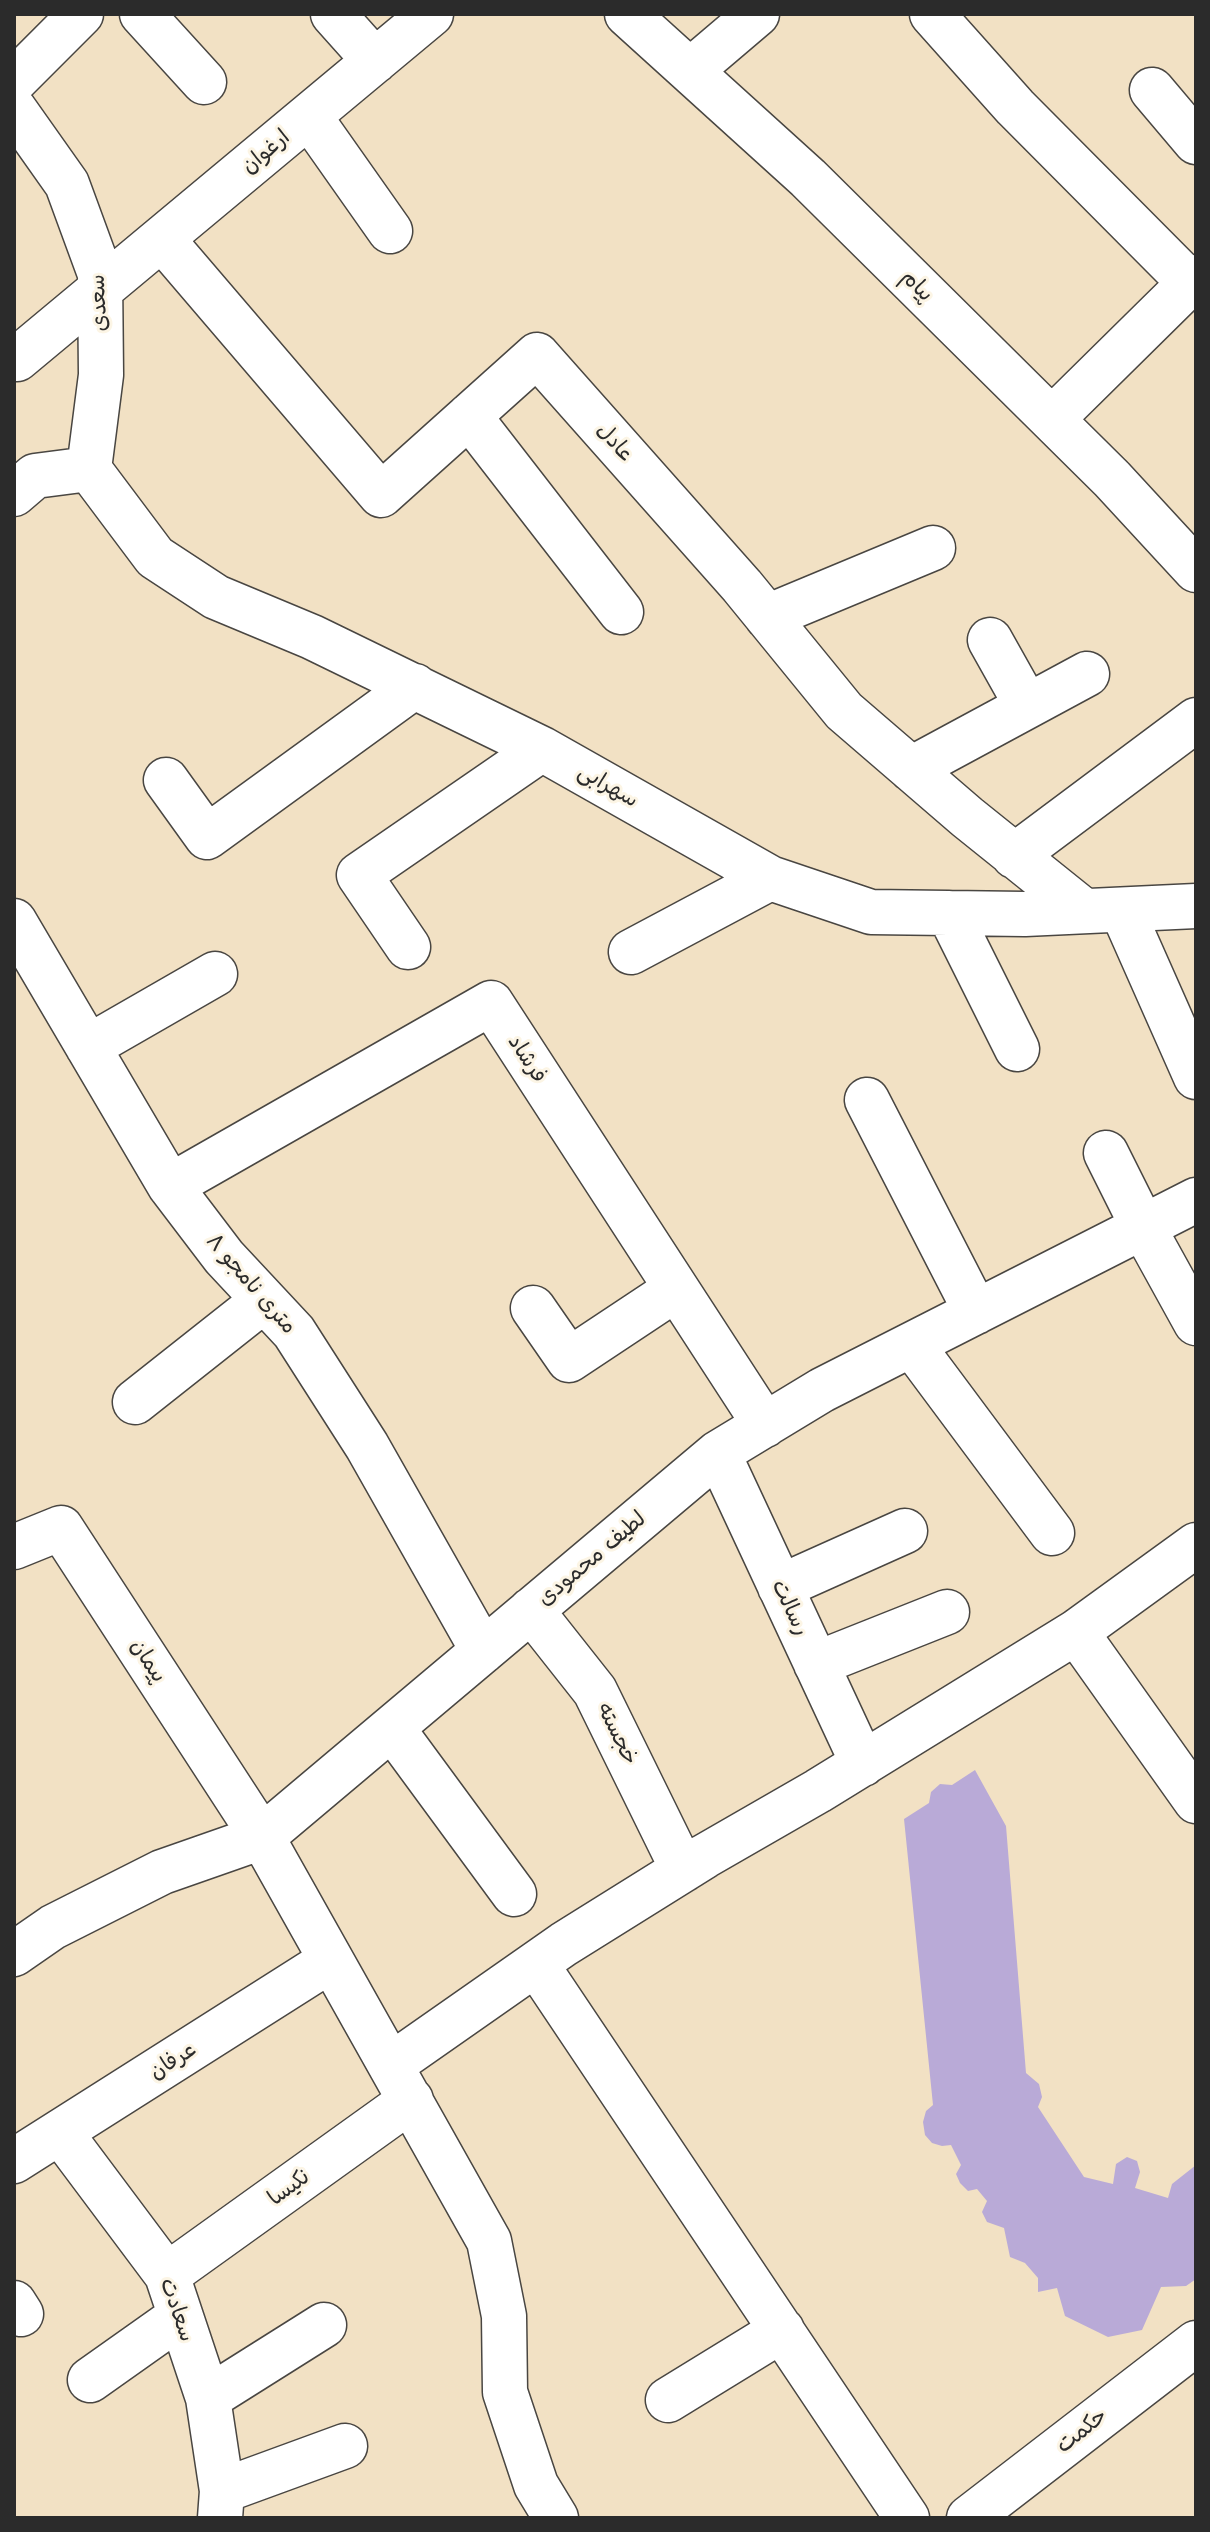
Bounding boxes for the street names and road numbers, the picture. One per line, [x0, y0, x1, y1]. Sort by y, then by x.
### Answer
street label: ارغوان [236, 124, 296, 180]
street label: پیام [895, 264, 939, 308]
street label: سعدی [84, 274, 114, 332]
street label: عادل [590, 418, 640, 468]
street label: سهرابی [573, 758, 643, 814]
street label: فرشاد [502, 1030, 552, 1088]
street label: ۸ متری نامجو [200, 1228, 302, 1340]
street label: لطیف محمودی [532, 1506, 652, 1612]
street label: رسالت [766, 1576, 814, 1640]
street label: پیمان [124, 1634, 172, 1688]
street label: خجسته [591, 1699, 643, 1769]
street label: عرفان [145, 2036, 201, 2086]
street label: نکیسا [263, 2164, 315, 2212]
street label: سعادت [154, 2275, 200, 2345]
street label: حکمت [1051, 2403, 1113, 2459]

